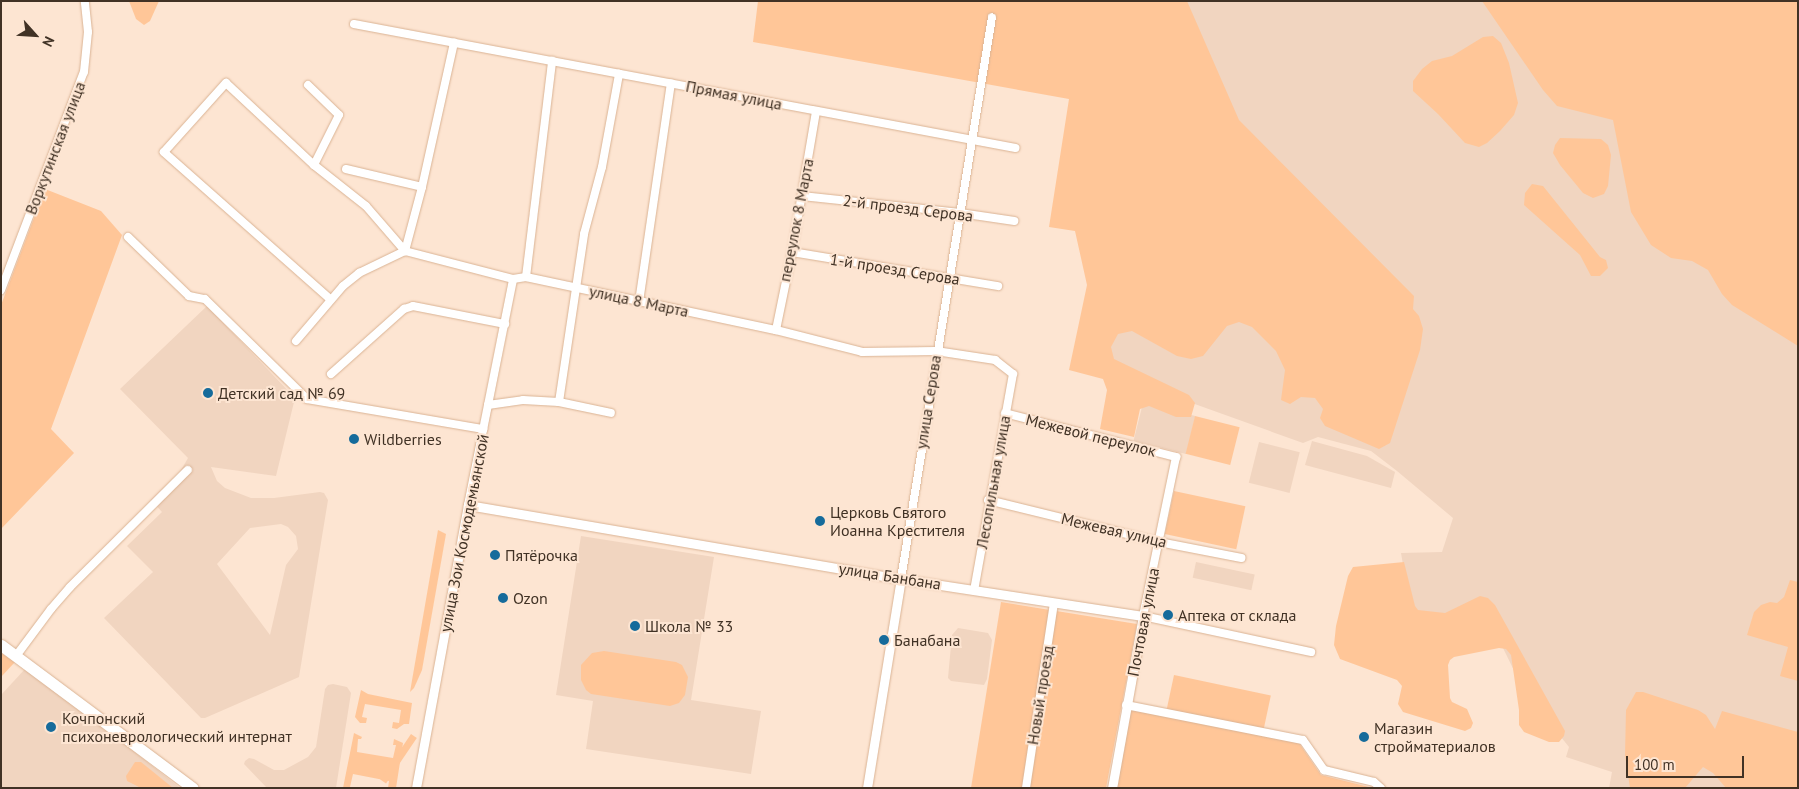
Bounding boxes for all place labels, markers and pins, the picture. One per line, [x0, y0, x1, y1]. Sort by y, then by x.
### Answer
place label: Детский сад № 69 [218, 383, 345, 403]
marker: Детский сад № 69 [202, 387, 214, 399]
place label: Wildberries [364, 429, 442, 449]
marker: Wildberries [348, 433, 360, 445]
place label: Церковь Святого Иоанна Крестителя [830, 502, 965, 540]
marker: Церковь Святого Иоанна Крестителя [814, 515, 826, 527]
place label: Пятёрочка [505, 545, 578, 565]
marker: Пятёрочка [489, 549, 501, 561]
place label: Ozon [513, 588, 548, 608]
marker: Ozon [497, 592, 509, 604]
place label: Аптека от склада [1178, 605, 1297, 625]
marker: Аптека от склада [1162, 609, 1174, 621]
place label: Школа № 33 [645, 616, 733, 636]
marker: Школа № 33 [629, 620, 641, 632]
place label: Банабана [894, 630, 960, 650]
marker: Банабана [878, 634, 890, 646]
place label: Кочпонский психоневрологический интернат [62, 708, 292, 746]
place label: Магазин стройматериалов [1374, 718, 1496, 756]
marker: Кочпонский психоневрологический интернат [44, 720, 58, 734]
marker: Магазин стройматериалов [1358, 731, 1370, 743]

